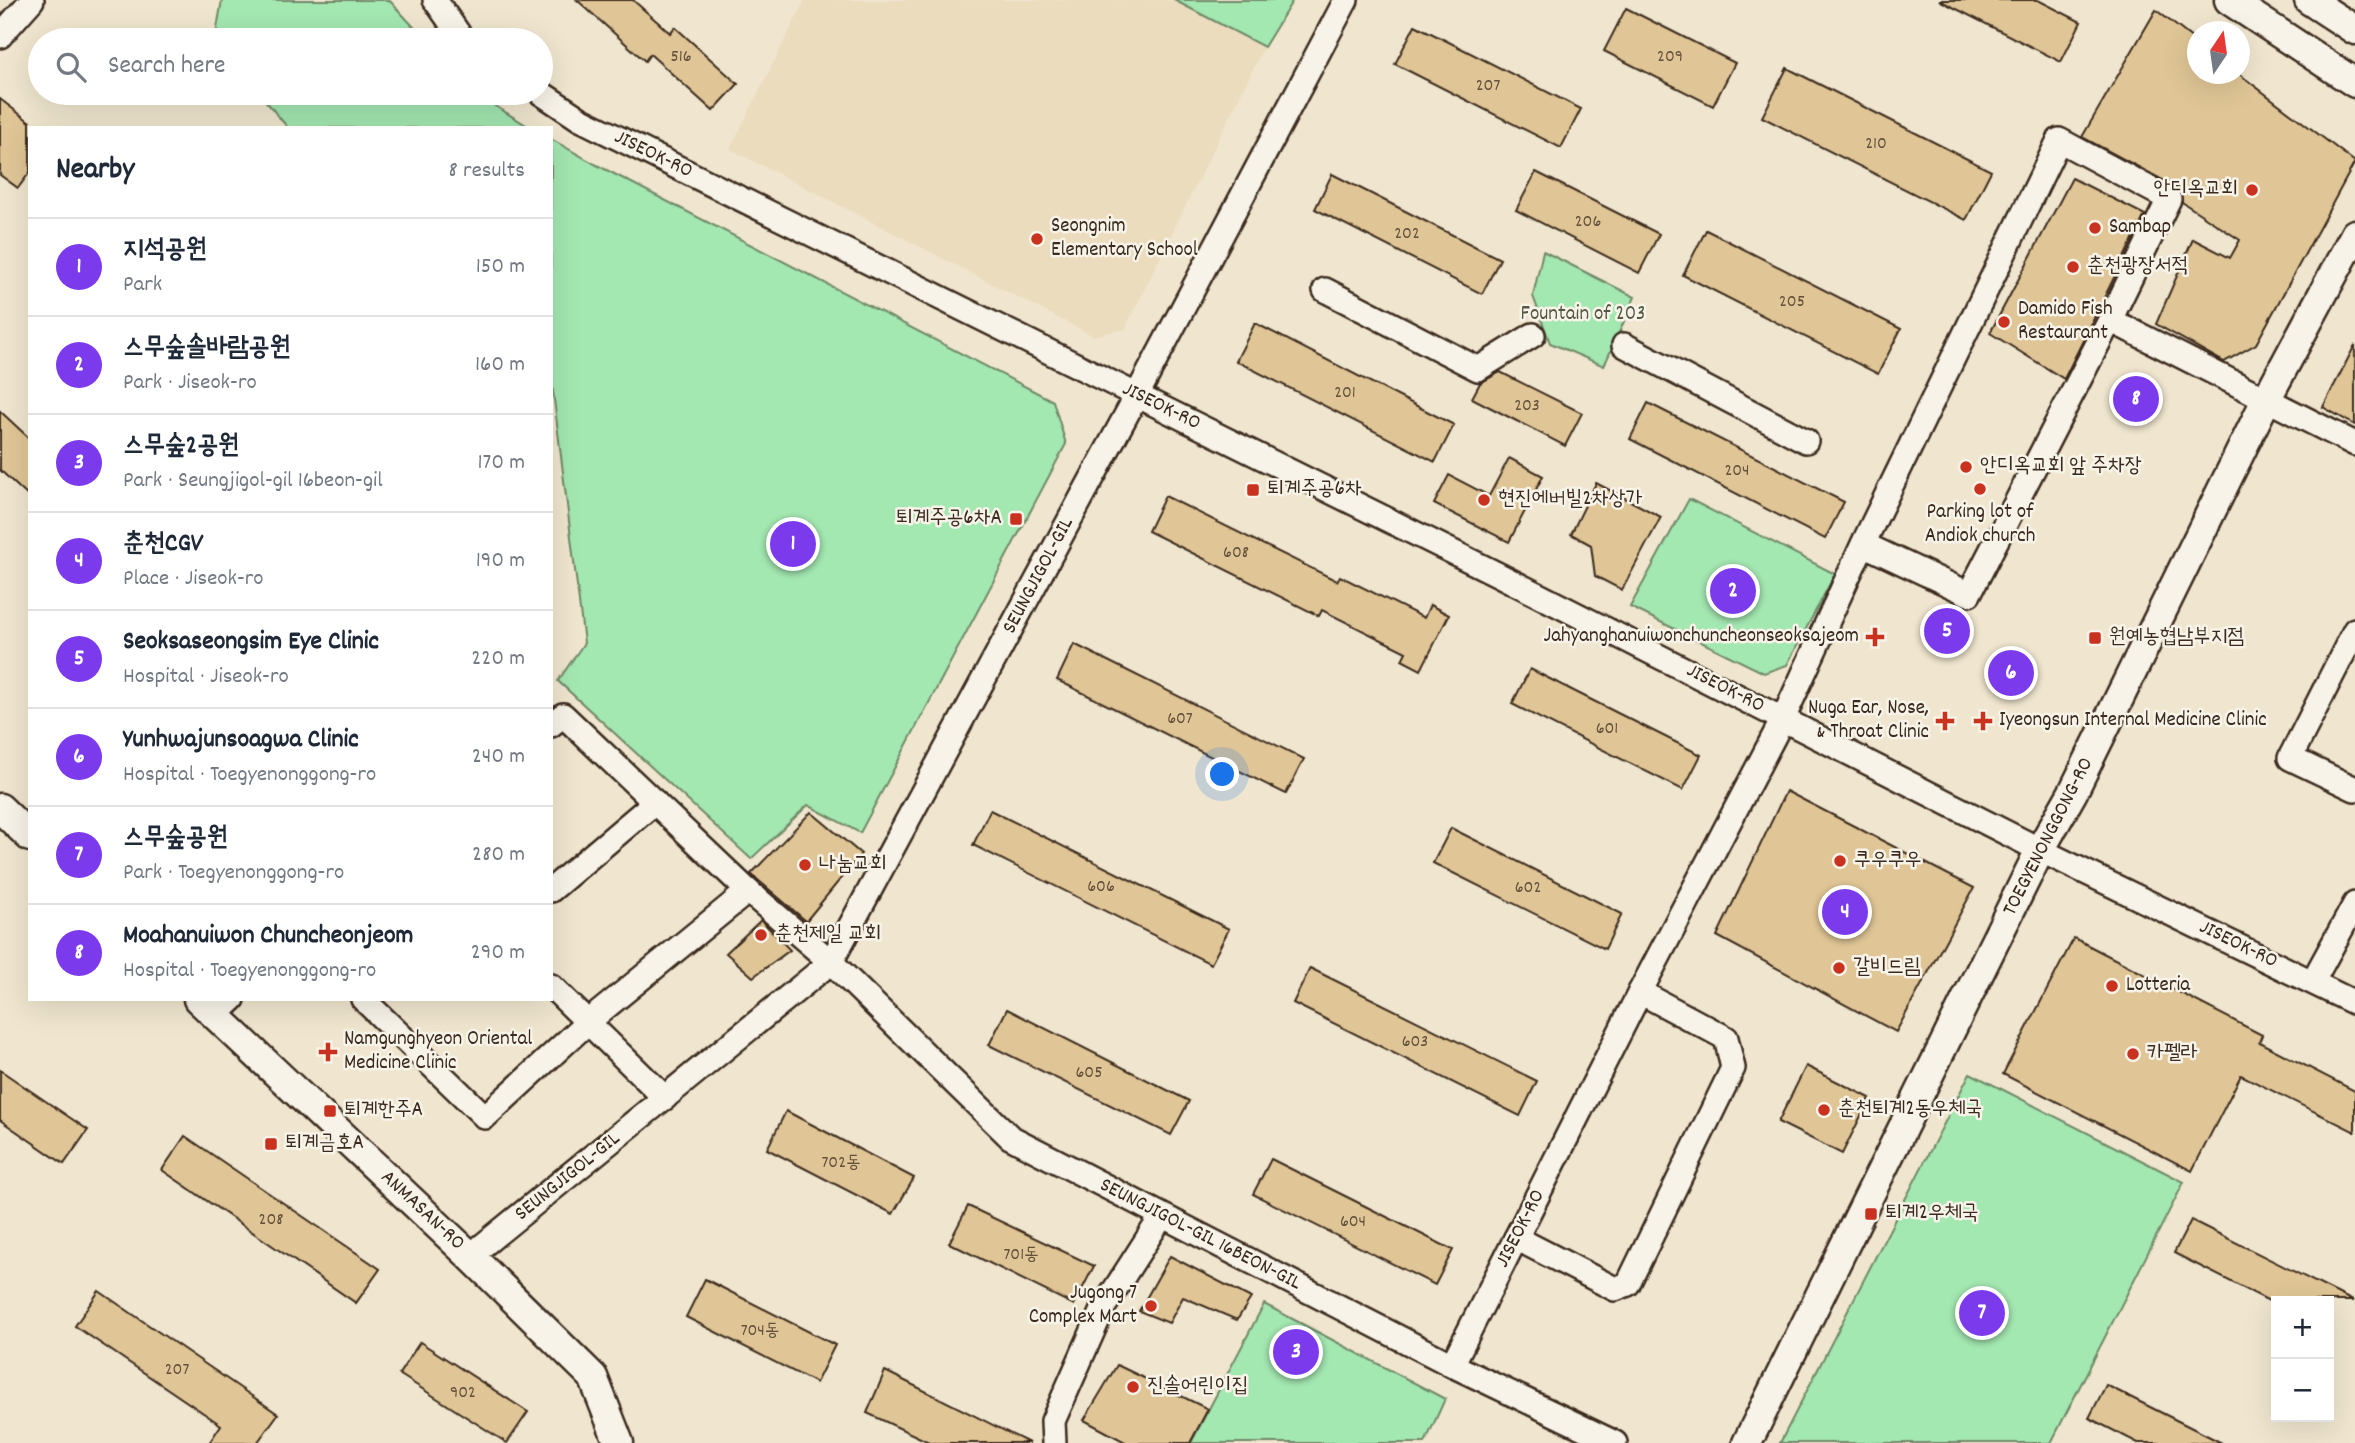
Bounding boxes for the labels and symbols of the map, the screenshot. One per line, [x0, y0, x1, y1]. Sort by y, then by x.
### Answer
north arrow [2187, 21, 2250, 84]
house number: 516 [670, 45, 692, 70]
house number: 209 [1657, 45, 1683, 70]
house number: 207 [1476, 74, 1500, 99]
street label: JISEOK-RO [609, 123, 697, 187]
house number: 210 [1865, 132, 1887, 157]
place label: 안디옥교회 [2154, 175, 2238, 205]
marker: 안디옥교회 [2244, 182, 2260, 198]
house number: 206 [1575, 210, 1601, 235]
place label: Seongnim Elementary School [1051, 212, 1198, 266]
place label: Sambap [2109, 213, 2171, 243]
marker: Sambap [2087, 220, 2103, 236]
house number: 202 [1394, 222, 1420, 247]
marker: Seongnim Elementary School [1029, 231, 1045, 247]
place label: 춘천광장서적 [2087, 252, 2188, 282]
marker: 춘천광장서적 [2065, 259, 2081, 275]
house number: 205 [1779, 290, 1805, 315]
place label: Damido Fish Restaurant [2018, 295, 2113, 349]
park label: Fountain of 203 [1521, 300, 1645, 330]
marker: Damido Fish Restaurant [1996, 314, 2012, 330]
pin: 8 [2113, 373, 2159, 425]
street label: JISEOK-RO [1117, 375, 1205, 439]
house number: 201 [1334, 381, 1356, 406]
house number: 203 [1514, 394, 1540, 419]
place label: 안디옥교회 앞 주차장 [1980, 452, 2142, 482]
house number: 204 [1724, 459, 1750, 484]
marker: 안디옥교회 앞 주차장 [1958, 459, 1974, 475]
place label: 퇴계주공6차 [1267, 475, 1362, 505]
marker: Parking lot of Andiok church [1972, 481, 1988, 497]
marker: 퇴계주공6차 [1245, 482, 1261, 498]
place label: 현진에버빌2차상가 [1498, 485, 1642, 515]
marker: 현진에버빌2차상가 [1476, 492, 1492, 508]
place label: Parking lot of Andiok church [1925, 498, 2035, 552]
place label: 퇴계주공6차A [896, 504, 1002, 534]
marker: 퇴계주공6차A [1008, 511, 1024, 527]
street label: SEUNGJIGOL-GIL [996, 512, 1083, 640]
pin: 1 [770, 518, 816, 570]
house number: 608 [1223, 541, 1249, 566]
pin: 2 [1710, 565, 1756, 617]
pin: 5 [1924, 605, 1970, 657]
place label: Jahyanghanuiwonchuncheonseoksajeom [1544, 622, 1859, 652]
place label: 원예농협남부지점 [2109, 623, 2244, 653]
marker: Jahyanghanuiwonchuncheonseoksajeom [1865, 627, 1885, 647]
marker: 원예농협남부지점 [2087, 630, 2103, 646]
pin: 6 [1988, 647, 2034, 699]
street label: JISEOK-RO [1681, 657, 1769, 721]
place label: Nuga Ear, Nose, & Throat Clinic [1808, 694, 1929, 748]
place label: Iyeongsun Internal Medicine Clinic [1999, 706, 2267, 736]
house number: 607 [1167, 707, 1193, 732]
marker: Nuga Ear, Nose, & Throat Clinic [1935, 711, 1955, 731]
marker: Iyeongsun Internal Medicine Clinic [1973, 711, 1993, 731]
house number: 601 [1596, 717, 1618, 742]
street label: TOEGYENONGGONG-RO [1996, 753, 2102, 921]
your location [1205, 757, 1239, 791]
place label: 쿠우쿠우 [1854, 846, 1922, 876]
place label: 나눔교회 [819, 850, 887, 880]
marker: 쿠우쿠우 [1832, 853, 1848, 869]
marker: 나눔교회 [797, 857, 813, 873]
house number: 606 [1087, 875, 1115, 900]
house number: 602 [1515, 876, 1541, 901]
pin: 4 [1822, 886, 1868, 938]
street label: JISEOK-RO [2194, 913, 2282, 977]
place label: 춘천제일 교회 [775, 920, 881, 950]
marker: 춘천제일 교회 [753, 927, 769, 943]
place label: 갈비드림 [1853, 953, 1921, 983]
marker: 갈비드림 [1831, 960, 1847, 976]
place label: Lotteria [2126, 971, 2191, 1001]
marker: Lotteria [2104, 978, 2120, 994]
place label: Namgunghyeon Oriental Medicine Clinic [344, 1025, 532, 1079]
house number: 603 [1402, 1030, 1428, 1055]
place label: 카펠라 [2147, 1039, 2198, 1069]
marker: Namgunghyeon Oriental Medicine Clinic [318, 1042, 338, 1062]
marker: 카펠라 [2125, 1046, 2141, 1062]
house number: 605 [1076, 1061, 1102, 1086]
place label: 춘천퇴계2동우체국 [1838, 1095, 1982, 1125]
place label: 퇴계한주A [344, 1096, 423, 1126]
marker: 춘천퇴계2동우체국 [1816, 1102, 1832, 1118]
marker: 퇴계한주A [322, 1103, 338, 1119]
street label: SEUNGJIGOL-GIL [509, 1125, 628, 1229]
place label: 퇴계금호A [285, 1129, 364, 1159]
marker: 퇴계금호A [263, 1136, 279, 1152]
house number: 702동 [821, 1151, 861, 1176]
street label: ANMASAN-RO [373, 1164, 471, 1258]
street label: SEUNGJIGOL-GIL 16BEON-GIL [1094, 1171, 1306, 1299]
street label: JISEOK-RO [1489, 1185, 1553, 1273]
place label: 퇴계2우체국 [1885, 1199, 1979, 1229]
marker: 퇴계2우체국 [1863, 1206, 1879, 1222]
house number: 208 [259, 1208, 283, 1233]
house number: 604 [1340, 1210, 1366, 1235]
house number: 701동 [1003, 1243, 1039, 1268]
place label: Jugong 7 Complex Mart [1029, 1279, 1137, 1333]
pin: 7 [1959, 1287, 2005, 1339]
marker: Jugong 7 Complex Mart [1143, 1298, 1159, 1314]
house number: 704동 [741, 1319, 779, 1344]
pin: 3 [1273, 1326, 1319, 1378]
house number: 207 [165, 1358, 189, 1383]
place label: 진솔어린이집 [1147, 1372, 1248, 1402]
marker: 진솔어린이집 [1125, 1379, 1141, 1395]
house number: 902 [450, 1381, 476, 1406]

